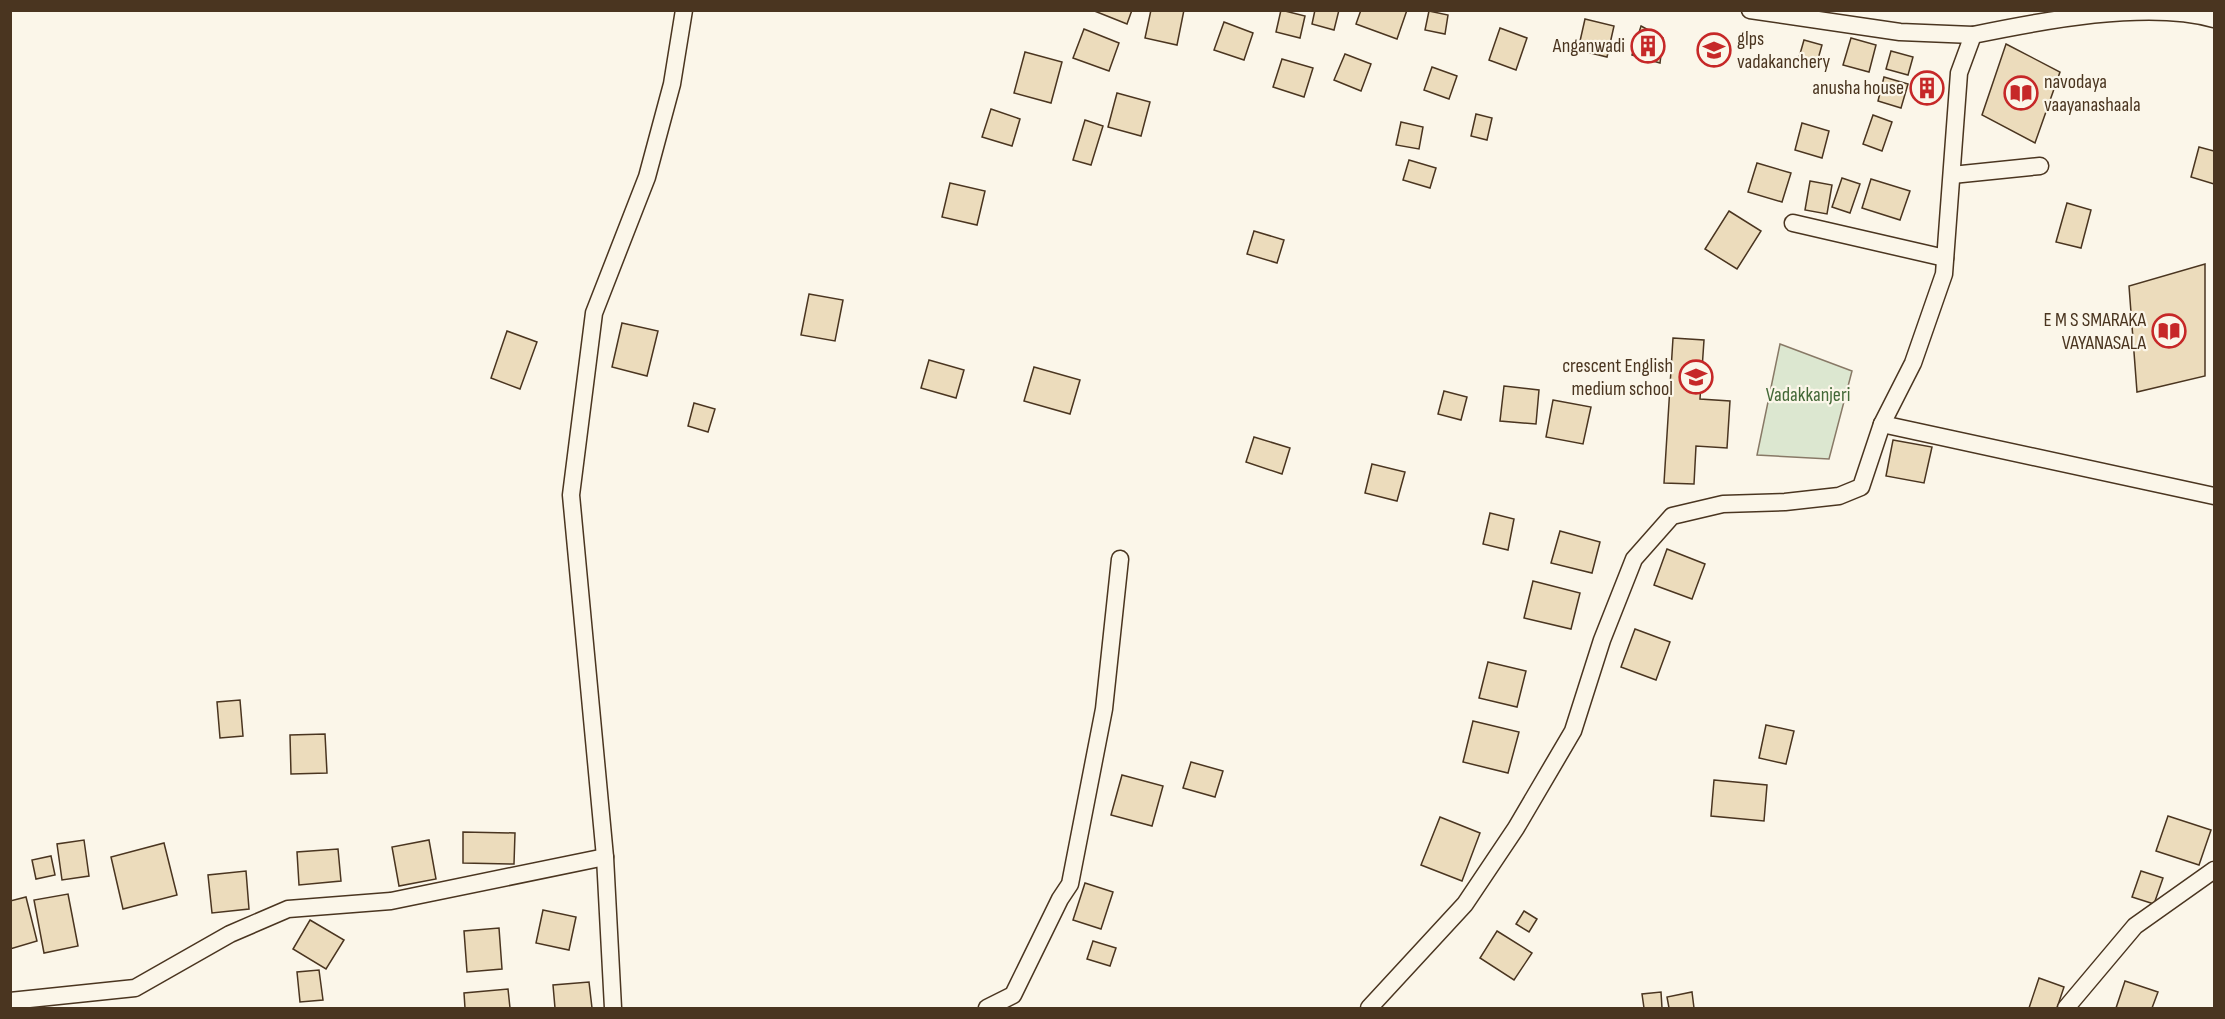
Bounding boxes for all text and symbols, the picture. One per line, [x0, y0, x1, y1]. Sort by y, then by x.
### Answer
place label: glps vadakanchery [1737, 27, 1831, 74]
building icon: Anganwadi [1630, 28, 1666, 64]
school or university icon: glps vadakanchery [1696, 32, 1732, 68]
place label: Anganwadi [1552, 34, 1625, 58]
building icon: anusha house [1909, 70, 1945, 106]
place label: navodaya vaayanashaala [2044, 70, 2141, 117]
library icon: navodaya vaayanashaala [2003, 75, 2039, 111]
place label: anusha house [1812, 76, 1904, 100]
place label: E M S SMARAKA VAYANASALA [2043, 308, 2146, 355]
library icon: E M S SMARAKA VAYANASALA [2151, 313, 2187, 349]
place label: crescent English medium school [1562, 354, 1673, 401]
school or university icon: crescent English medium school [1678, 359, 1714, 395]
park label: Vadakkanjeri [1766, 383, 1850, 407]

